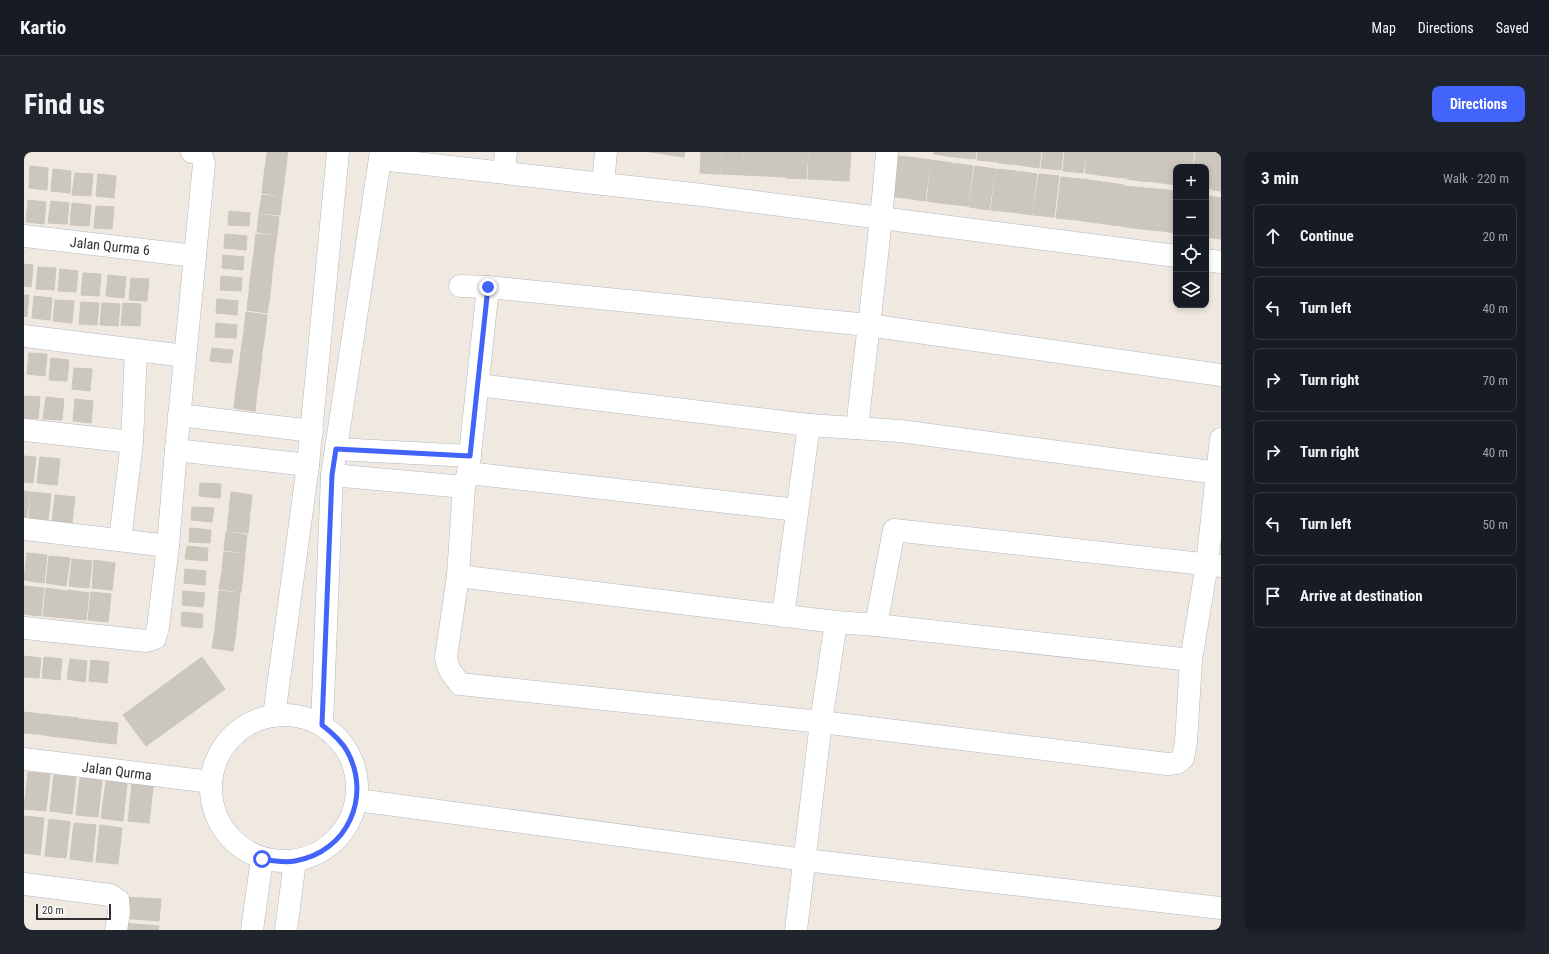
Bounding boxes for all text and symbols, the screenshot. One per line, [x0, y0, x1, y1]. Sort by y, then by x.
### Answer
text: Kartio [20, 16, 66, 39]
text: Map [1372, 20, 1396, 36]
text: Directions [1418, 20, 1474, 36]
text: Saved [1496, 20, 1529, 36]
button: Directions [1432, 86, 1525, 122]
text: Find us [24, 88, 105, 121]
map controls [1173, 164, 1209, 308]
button: + [1173, 164, 1209, 200]
text: 3 min [1261, 168, 1299, 188]
text: Walk · 220 m [1443, 171, 1509, 186]
button: − [1173, 200, 1209, 236]
icon: ahead [1262, 225, 1284, 247]
text: Continue [1300, 227, 1354, 245]
text: 20 m [1482, 229, 1508, 244]
street label: Jalan Qurma 6 [69, 234, 151, 258]
button: locate [1173, 236, 1209, 272]
button: layers [1173, 272, 1209, 308]
route end [479, 278, 497, 296]
icon: left [1262, 297, 1284, 319]
text: Turn left [1300, 299, 1351, 317]
text: 40 m [1482, 301, 1508, 316]
icon: right [1262, 369, 1284, 391]
text: Turn right [1300, 371, 1359, 389]
text: 70 m [1482, 373, 1508, 388]
icon: right [1262, 441, 1284, 463]
text: Turn right [1300, 443, 1359, 461]
text: 40 m [1482, 445, 1508, 460]
icon: left [1262, 513, 1284, 535]
text: Turn left [1300, 515, 1351, 533]
text: 50 m [1482, 517, 1508, 532]
icon: arrive [1262, 585, 1284, 607]
text: Arrive at destination [1300, 587, 1423, 605]
street label: Jalan Qurma [81, 759, 153, 783]
route start [253, 850, 271, 868]
scale bar [36, 902, 111, 921]
text: 20 m [42, 904, 64, 917]

